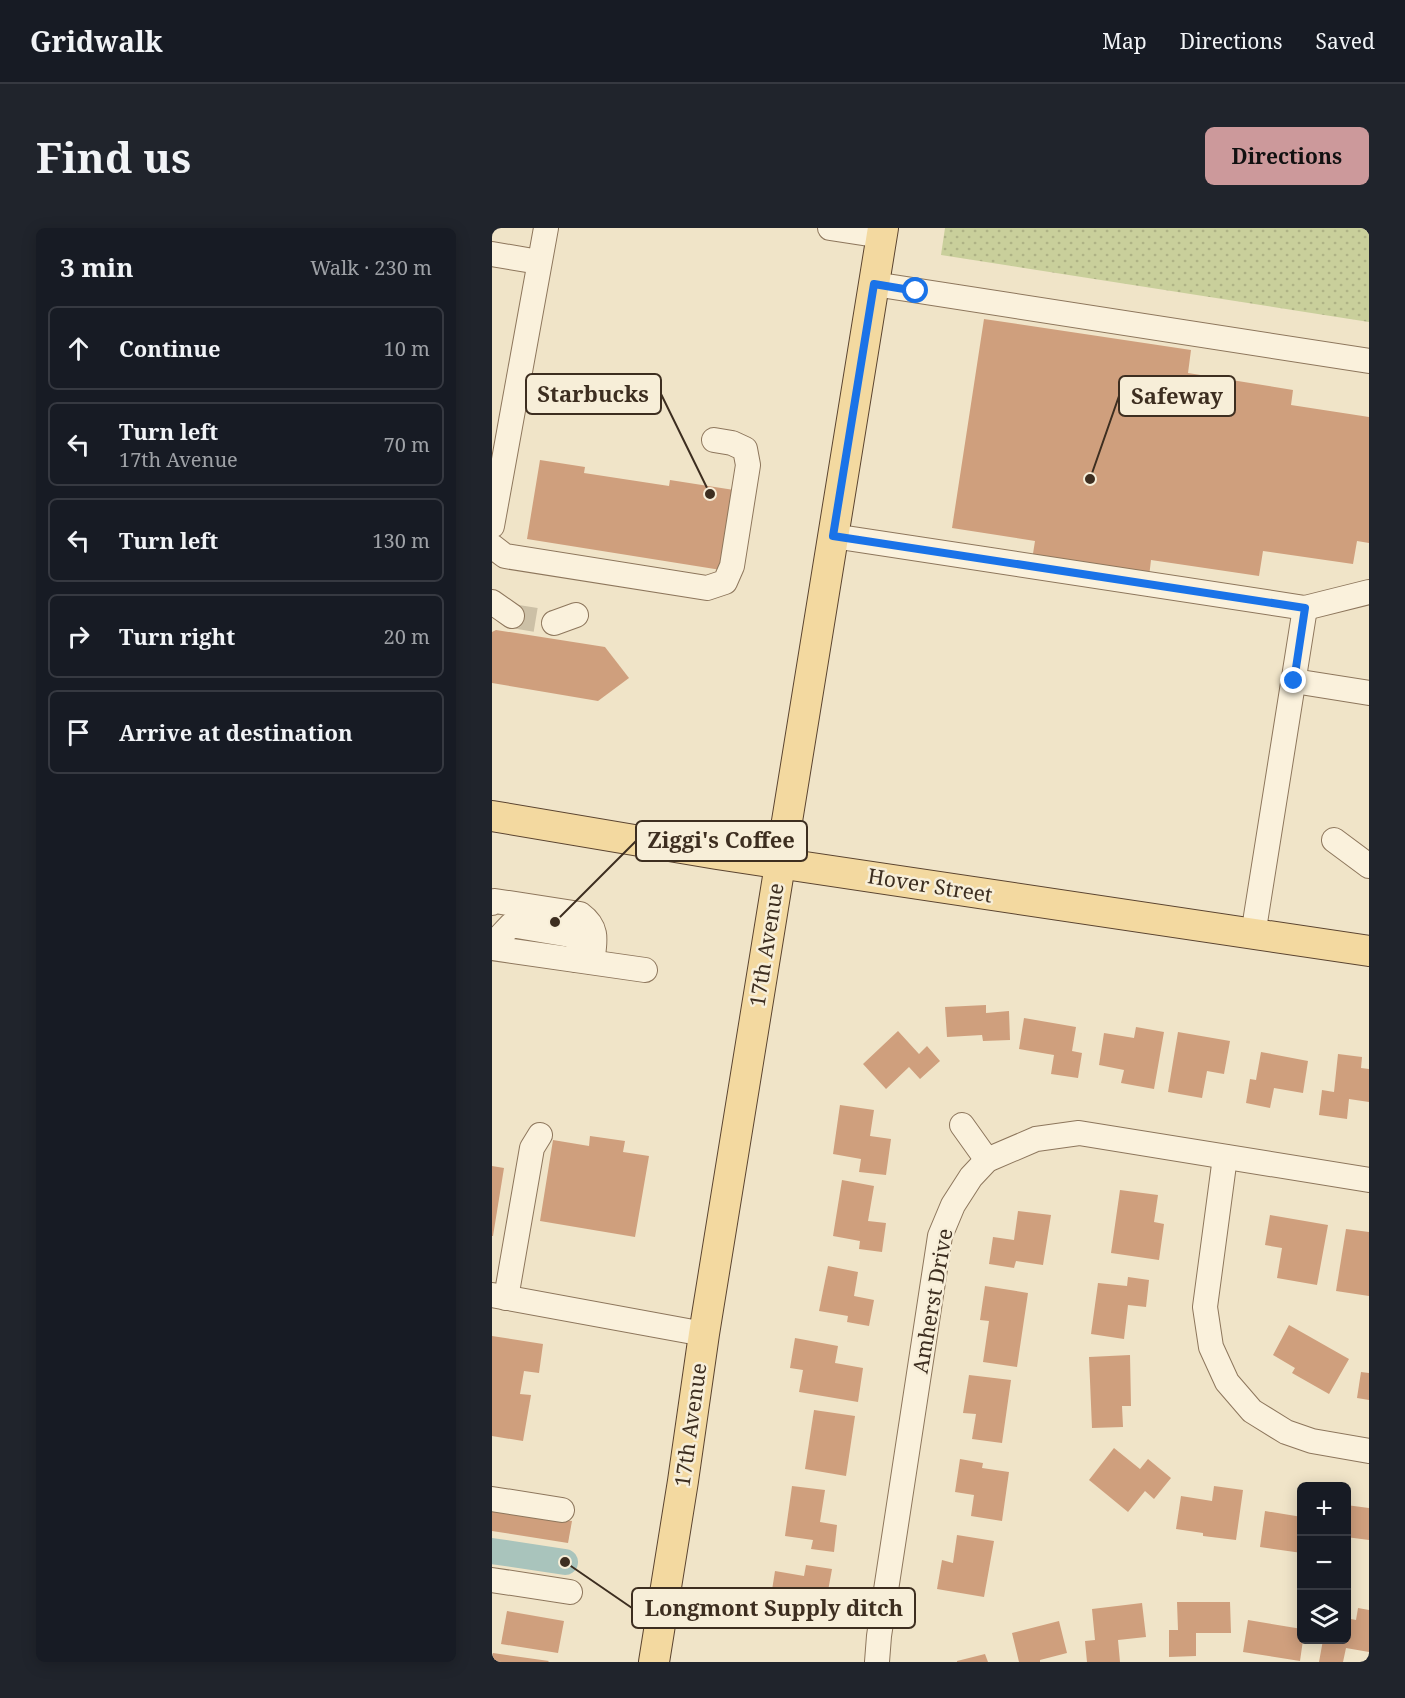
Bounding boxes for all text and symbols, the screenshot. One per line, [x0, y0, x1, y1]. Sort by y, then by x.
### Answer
text: Gridwalk [30, 22, 163, 60]
text: Map [1102, 27, 1147, 55]
text: Directions [1180, 27, 1282, 55]
text: Saved [1315, 27, 1375, 55]
button: Directions [1205, 127, 1369, 185]
text: Find us [36, 128, 191, 185]
text: 3 min [60, 249, 134, 285]
text: Walk · 230 m [310, 254, 432, 281]
route start [902, 277, 928, 303]
icon: ahead [62, 332, 95, 365]
text: Continue [119, 333, 221, 363]
text: 10 m [384, 335, 430, 362]
callout: Starbucks [526, 374, 661, 414]
callout: Safeway [1119, 376, 1235, 416]
text: Starbucks [537, 378, 649, 408]
text: Safeway [1131, 380, 1223, 410]
text: Turn left [119, 416, 218, 446]
icon: left [62, 428, 95, 461]
text: 70 m [384, 431, 430, 458]
text: 17th Avenue [119, 446, 238, 473]
icon: left [62, 524, 95, 557]
text: Turn left [119, 525, 218, 555]
text: 130 m [372, 527, 430, 554]
icon: right [62, 620, 95, 653]
text: Turn right [119, 621, 235, 651]
text: 20 m [384, 623, 430, 650]
route end [1280, 667, 1306, 693]
icon: arrive [62, 716, 95, 749]
text: Arrive at destination [119, 717, 353, 747]
callout: Ziggi's Coffee [636, 821, 807, 861]
text: Ziggi's Coffee [647, 824, 795, 854]
street label: Hover Street [866, 861, 995, 909]
street label: 17th Avenue [742, 881, 790, 1009]
street label: Amherst Drive [905, 1226, 959, 1376]
street label: 17th Avenue [667, 1361, 713, 1489]
map controls [1297, 1482, 1351, 1644]
button: + [1297, 1482, 1351, 1536]
button: − [1297, 1536, 1351, 1590]
callout: Longmont Supply ditch [632, 1588, 915, 1628]
button: layers [1297, 1590, 1351, 1644]
text: Longmont Supply ditch [645, 1592, 904, 1622]

